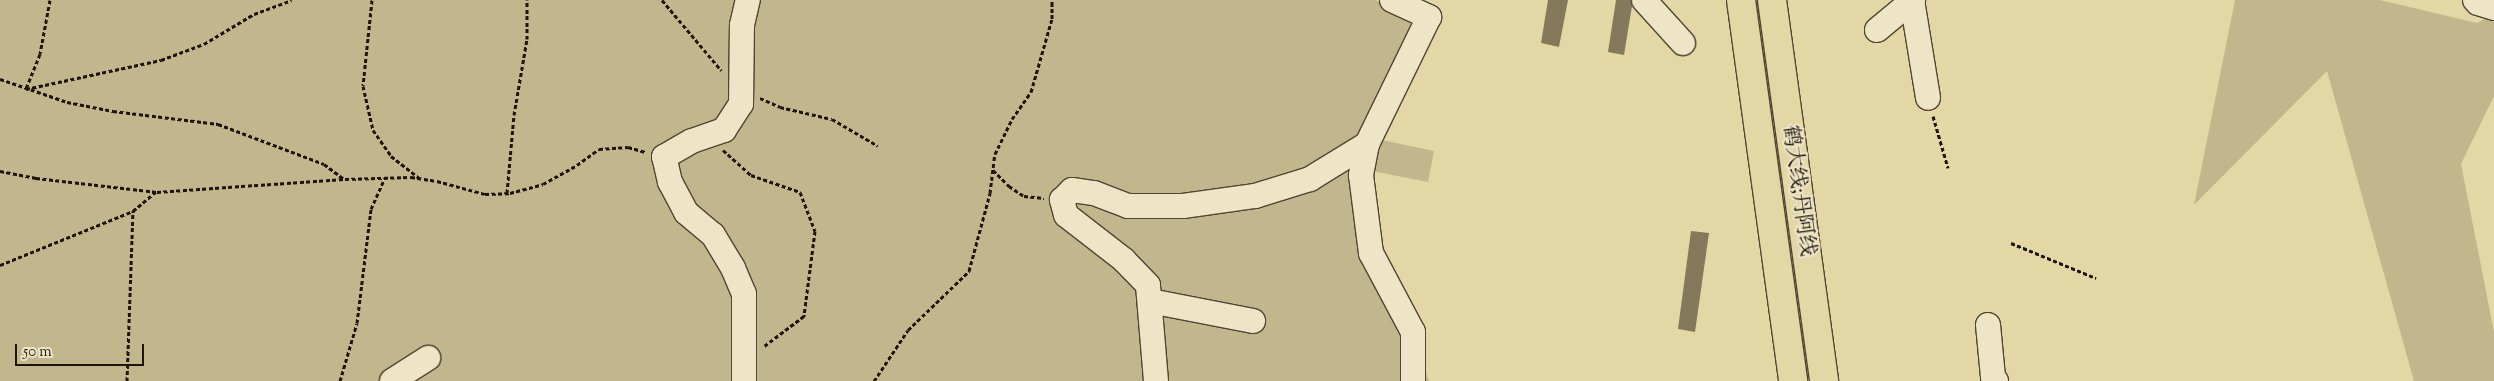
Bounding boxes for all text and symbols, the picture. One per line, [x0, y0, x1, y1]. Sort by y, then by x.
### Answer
street label: 鹤大线;丹阿线 [1776, 124, 1820, 258]
scale bar [18, 334, 146, 366]
text: 50 m [23, 342, 52, 363]

